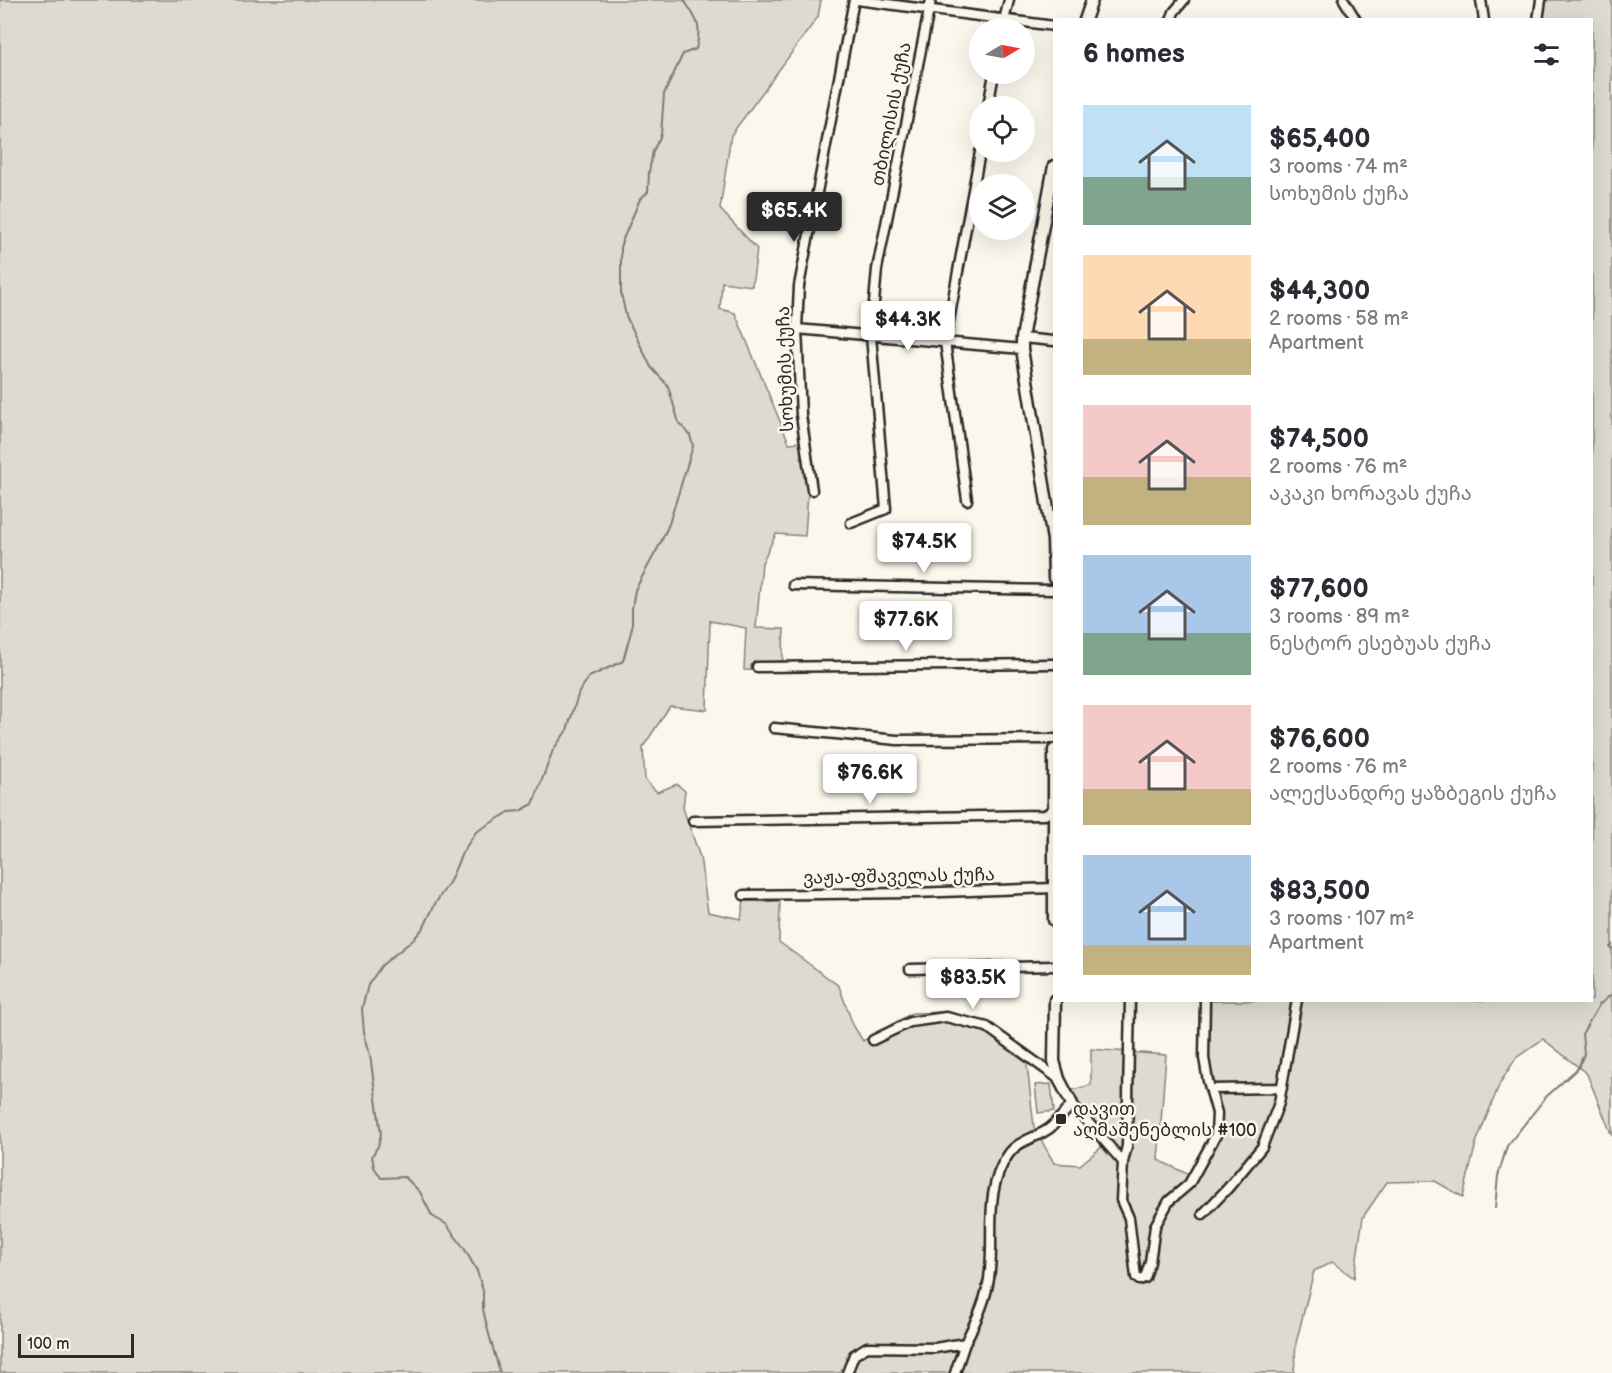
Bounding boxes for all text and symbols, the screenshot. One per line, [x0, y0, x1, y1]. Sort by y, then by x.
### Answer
north arrow [969, 18, 1035, 84]
map controls [969, 18, 1035, 240]
icon: filters [1530, 38, 1563, 71]
text: 6 homes [1083, 39, 1185, 70]
street label: თბილისის ქუჩა [867, 40, 916, 188]
button: locate [969, 96, 1035, 162]
text: $65,400 [1269, 124, 1370, 155]
icon: home [1131, 129, 1203, 201]
text: 3 rooms · 74 m² [1269, 155, 1408, 179]
button: layers [969, 174, 1035, 240]
text: სოხუმის ქუჩა [1269, 182, 1409, 206]
pin: $65.4K [745, 192, 843, 243]
text: $65.4K [761, 199, 827, 223]
text: $44,300 [1269, 276, 1370, 307]
icon: home [1131, 279, 1203, 351]
pin: $44.3K [859, 301, 957, 352]
street label: სოხუმის ქუჩა [773, 306, 798, 432]
text: 2 rooms · 58 m² [1269, 307, 1409, 331]
text: $44.3K [875, 308, 941, 332]
text: Apartment [1269, 331, 1364, 355]
text: $74,500 [1269, 424, 1369, 455]
icon: home [1131, 429, 1203, 501]
text: 2 rooms · 76 m² [1269, 455, 1407, 479]
text: აკაკი ხორავას ქუჩა [1269, 482, 1472, 506]
pin: $74.5K [875, 523, 973, 574]
text: $74.5K [891, 530, 957, 554]
text: $77,600 [1269, 574, 1369, 605]
icon: home [1131, 579, 1203, 651]
pin: $77.6K [857, 601, 955, 652]
text: 3 rooms · 89 m² [1269, 605, 1410, 629]
text: $77.6K [873, 608, 939, 632]
text: ნესტორ ესებუას ქუჩა [1269, 632, 1491, 656]
text: $76,600 [1269, 724, 1370, 755]
icon: home [1131, 729, 1203, 801]
pin: $76.6K [821, 754, 919, 805]
text: 2 rooms · 76 m² [1269, 755, 1407, 779]
text: $76.6K [837, 761, 903, 785]
text: ალექსანდრე ყაზბეგის ქუჩა [1269, 782, 1557, 806]
street label: ვაჟა-ფშაველას ქუჩა [803, 864, 995, 889]
text: $83,500 [1269, 876, 1370, 907]
icon: home [1131, 879, 1203, 951]
text: 3 rooms · 107 m² [1269, 907, 1414, 931]
text: Apartment [1269, 931, 1364, 955]
pin: $83.5K [924, 959, 1022, 1010]
text: $83.5K [940, 966, 1006, 990]
place label: დავით აღმაშენებლის #100 [1073, 1099, 1257, 1141]
marker: დავით აღმაშენებლის #100 [1054, 1112, 1068, 1126]
scale bar [18, 1331, 134, 1358]
text: 100 m [27, 1335, 70, 1354]

